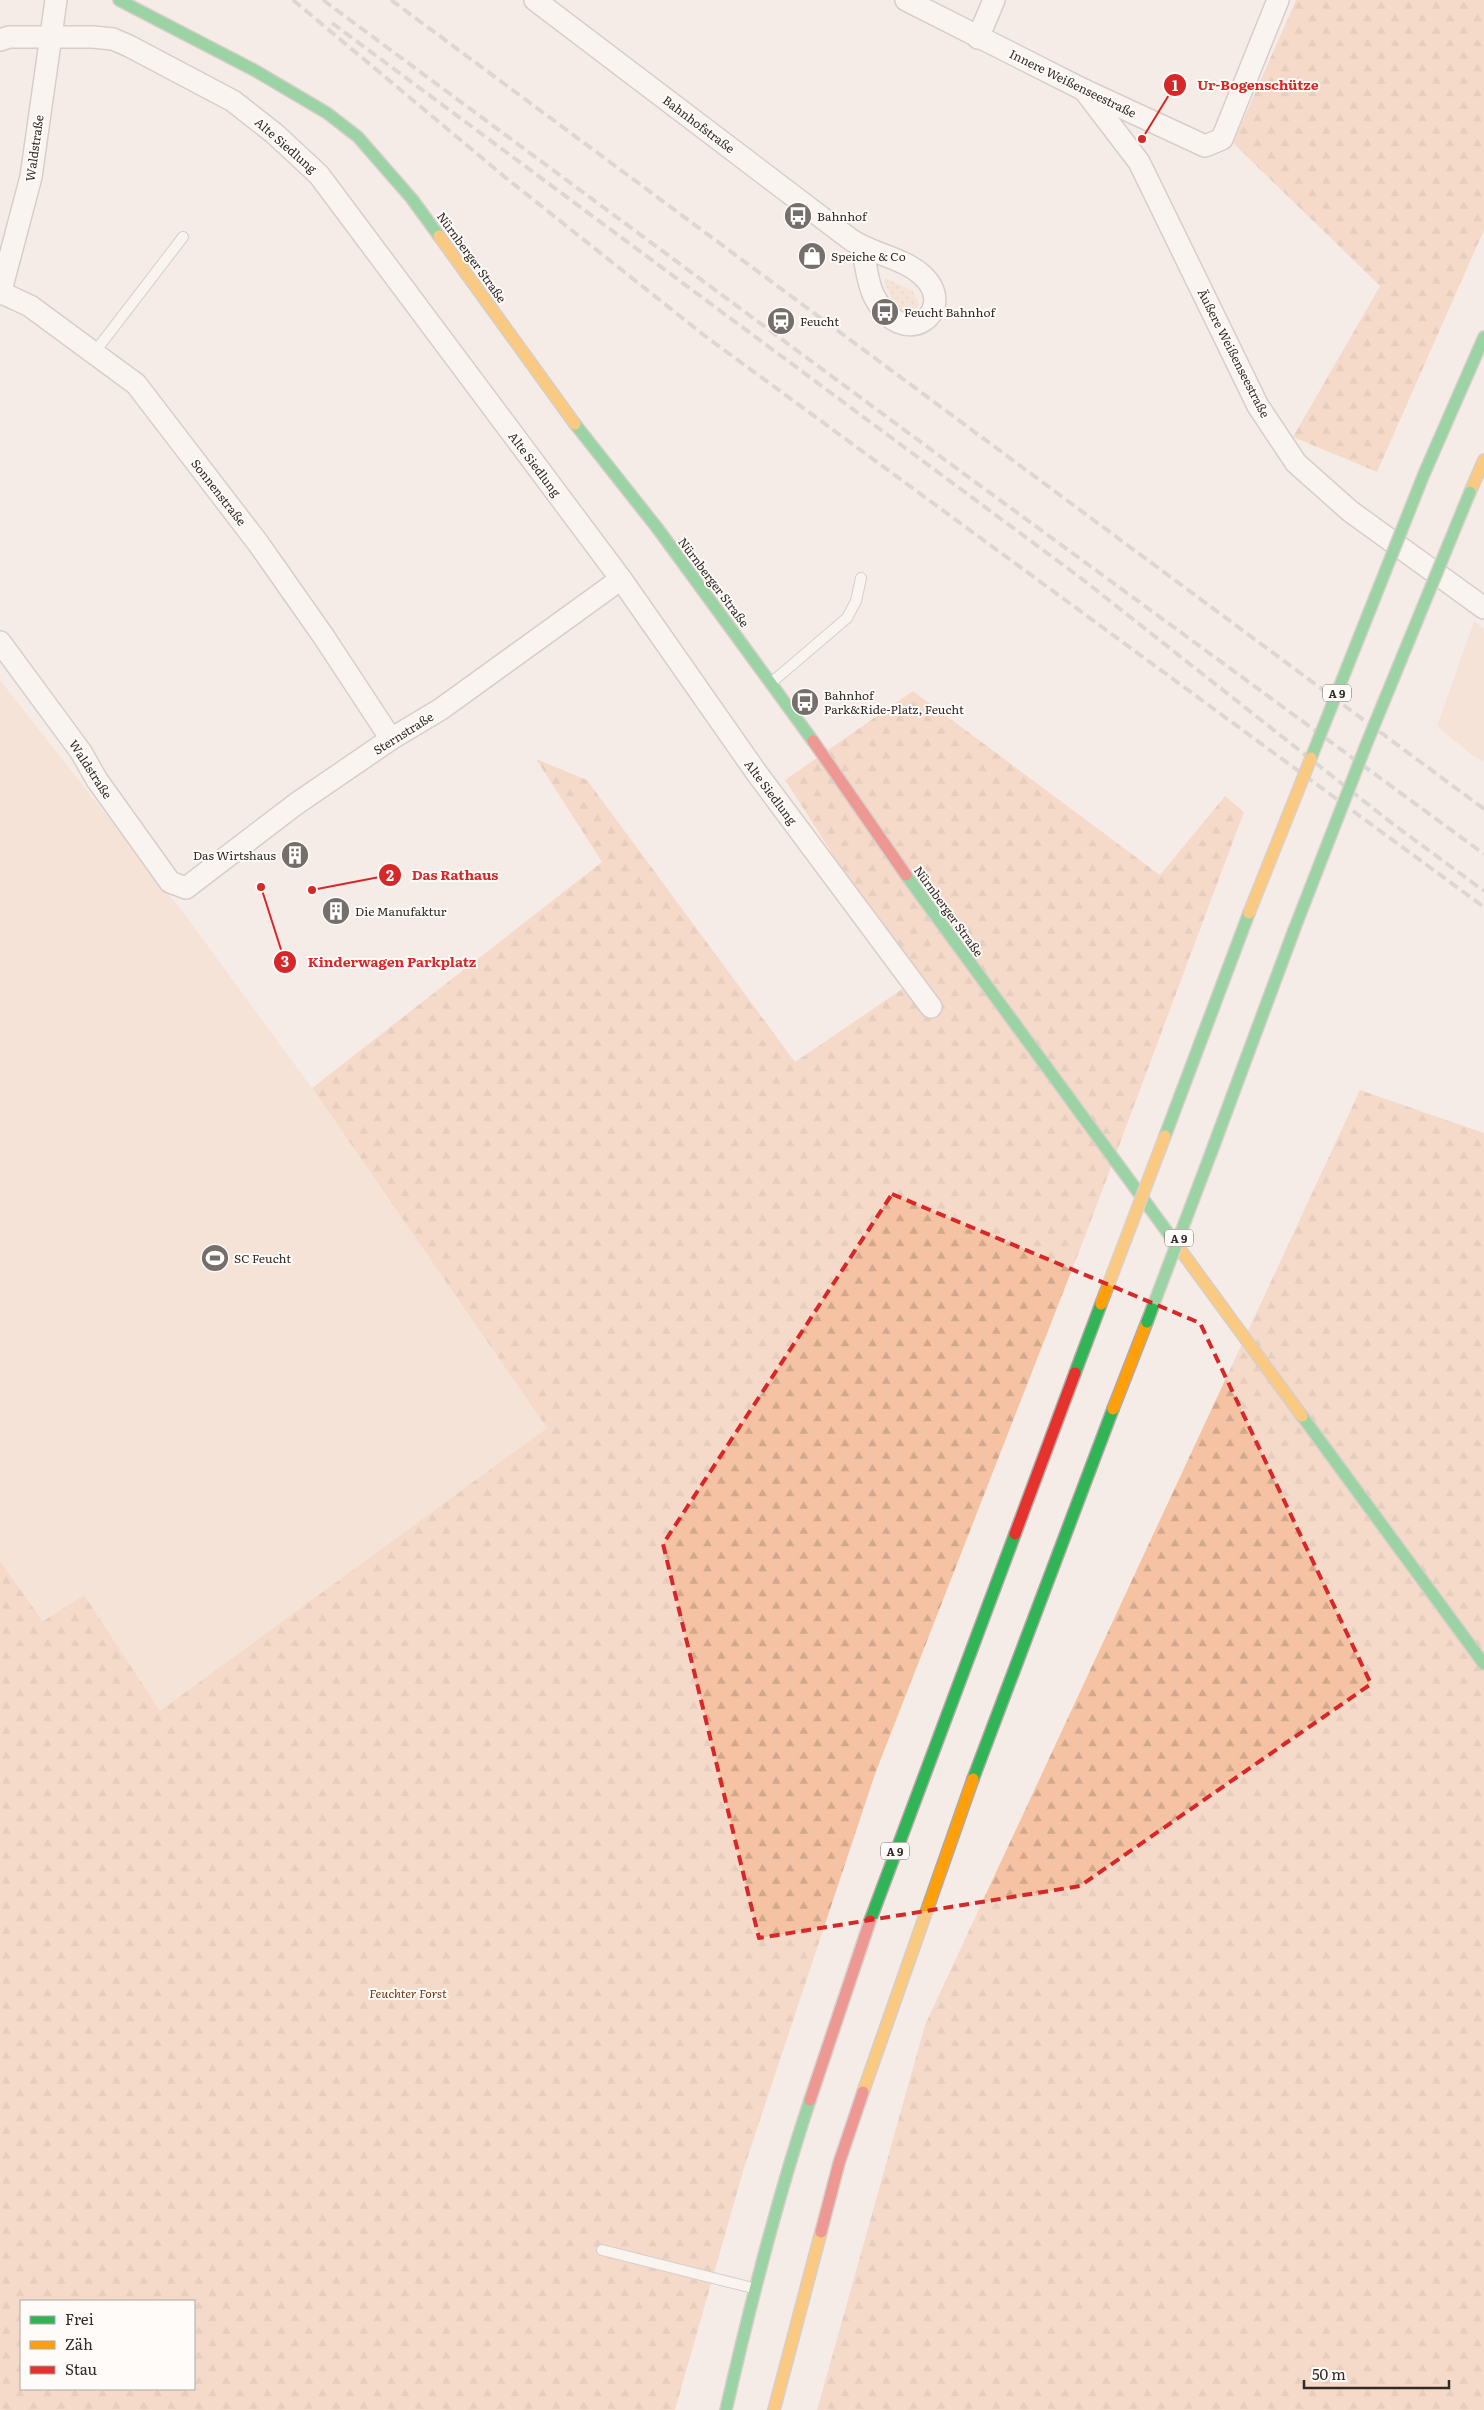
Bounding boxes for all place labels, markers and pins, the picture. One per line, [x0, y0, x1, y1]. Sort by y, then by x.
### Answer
callout: Ur-Bogenschütze [1162, 71, 1329, 100]
bus stop icon: Bahnhof [783, 201, 813, 231]
place label: Bahnhof [817, 207, 868, 225]
shop icon: Speiche & Co [797, 241, 827, 271]
place label: Speiche & Co [831, 247, 906, 265]
bus stop icon: Feucht Bahnhof [870, 297, 900, 327]
place label: Feucht Bahnhof [904, 303, 996, 321]
station icon: Feucht [766, 306, 796, 336]
place label: Feucht [800, 312, 839, 330]
place label: Bahnhof Park&Ride-Platz, Feucht [824, 686, 964, 718]
bus stop icon: Bahnhof Park&Ride-Platz, Feucht [790, 687, 820, 717]
building icon: Das Wirtshaus [280, 840, 310, 870]
place label: Das Wirtshaus [193, 846, 277, 864]
callout: Das Rathaus [377, 861, 509, 890]
building icon: Die Manufaktur [321, 896, 351, 926]
place label: Die Manufaktur [355, 902, 447, 920]
callout: Kinderwagen Parkplatz [273, 947, 486, 976]
sports icon: SC Feucht [200, 1243, 230, 1273]
place label: SC Feucht [234, 1249, 291, 1267]

